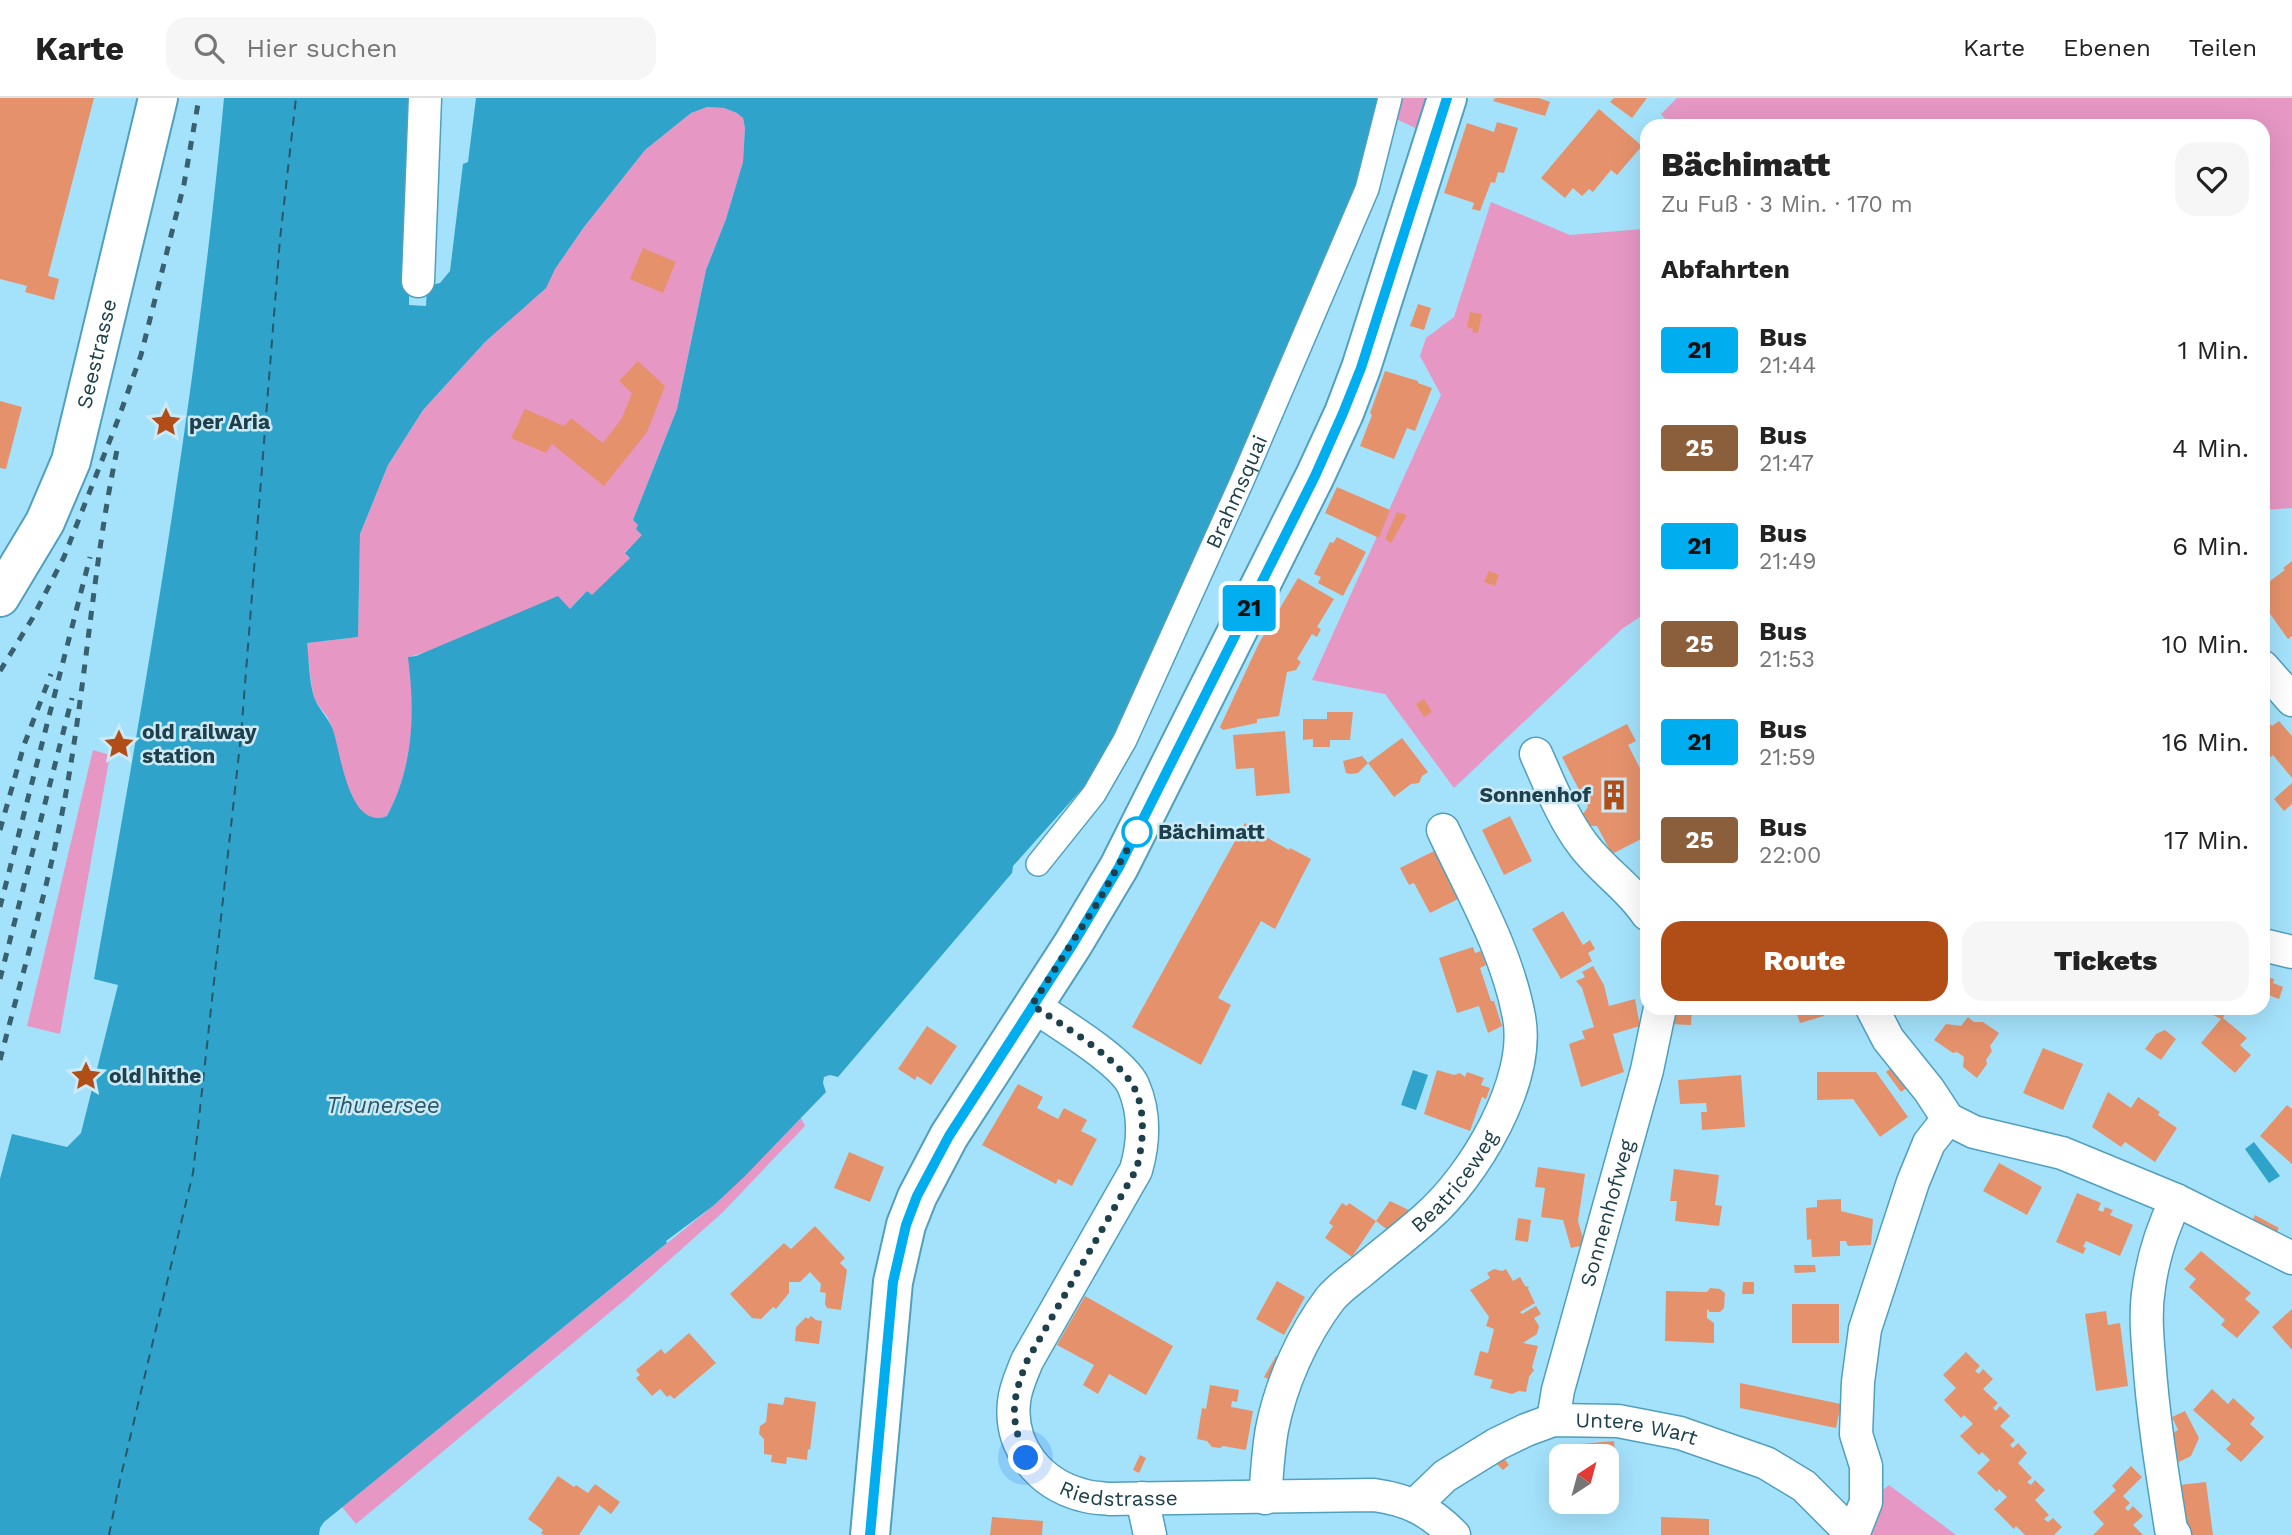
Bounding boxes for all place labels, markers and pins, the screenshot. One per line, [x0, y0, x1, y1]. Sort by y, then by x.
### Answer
place icon: per Aria [149, 405, 183, 439]
place label: per Aria [189, 409, 271, 434]
place label: old railway station [142, 719, 257, 768]
place icon: old railway station [102, 727, 136, 761]
building icon: Sonnenhof [1597, 778, 1631, 812]
place label: Sonnenhof [1479, 782, 1591, 807]
marker: Bächimatt [1122, 817, 1152, 847]
place label: Bächimatt [1158, 819, 1265, 844]
place icon: old hithe [69, 1059, 103, 1093]
place label: old hithe [109, 1063, 201, 1088]

